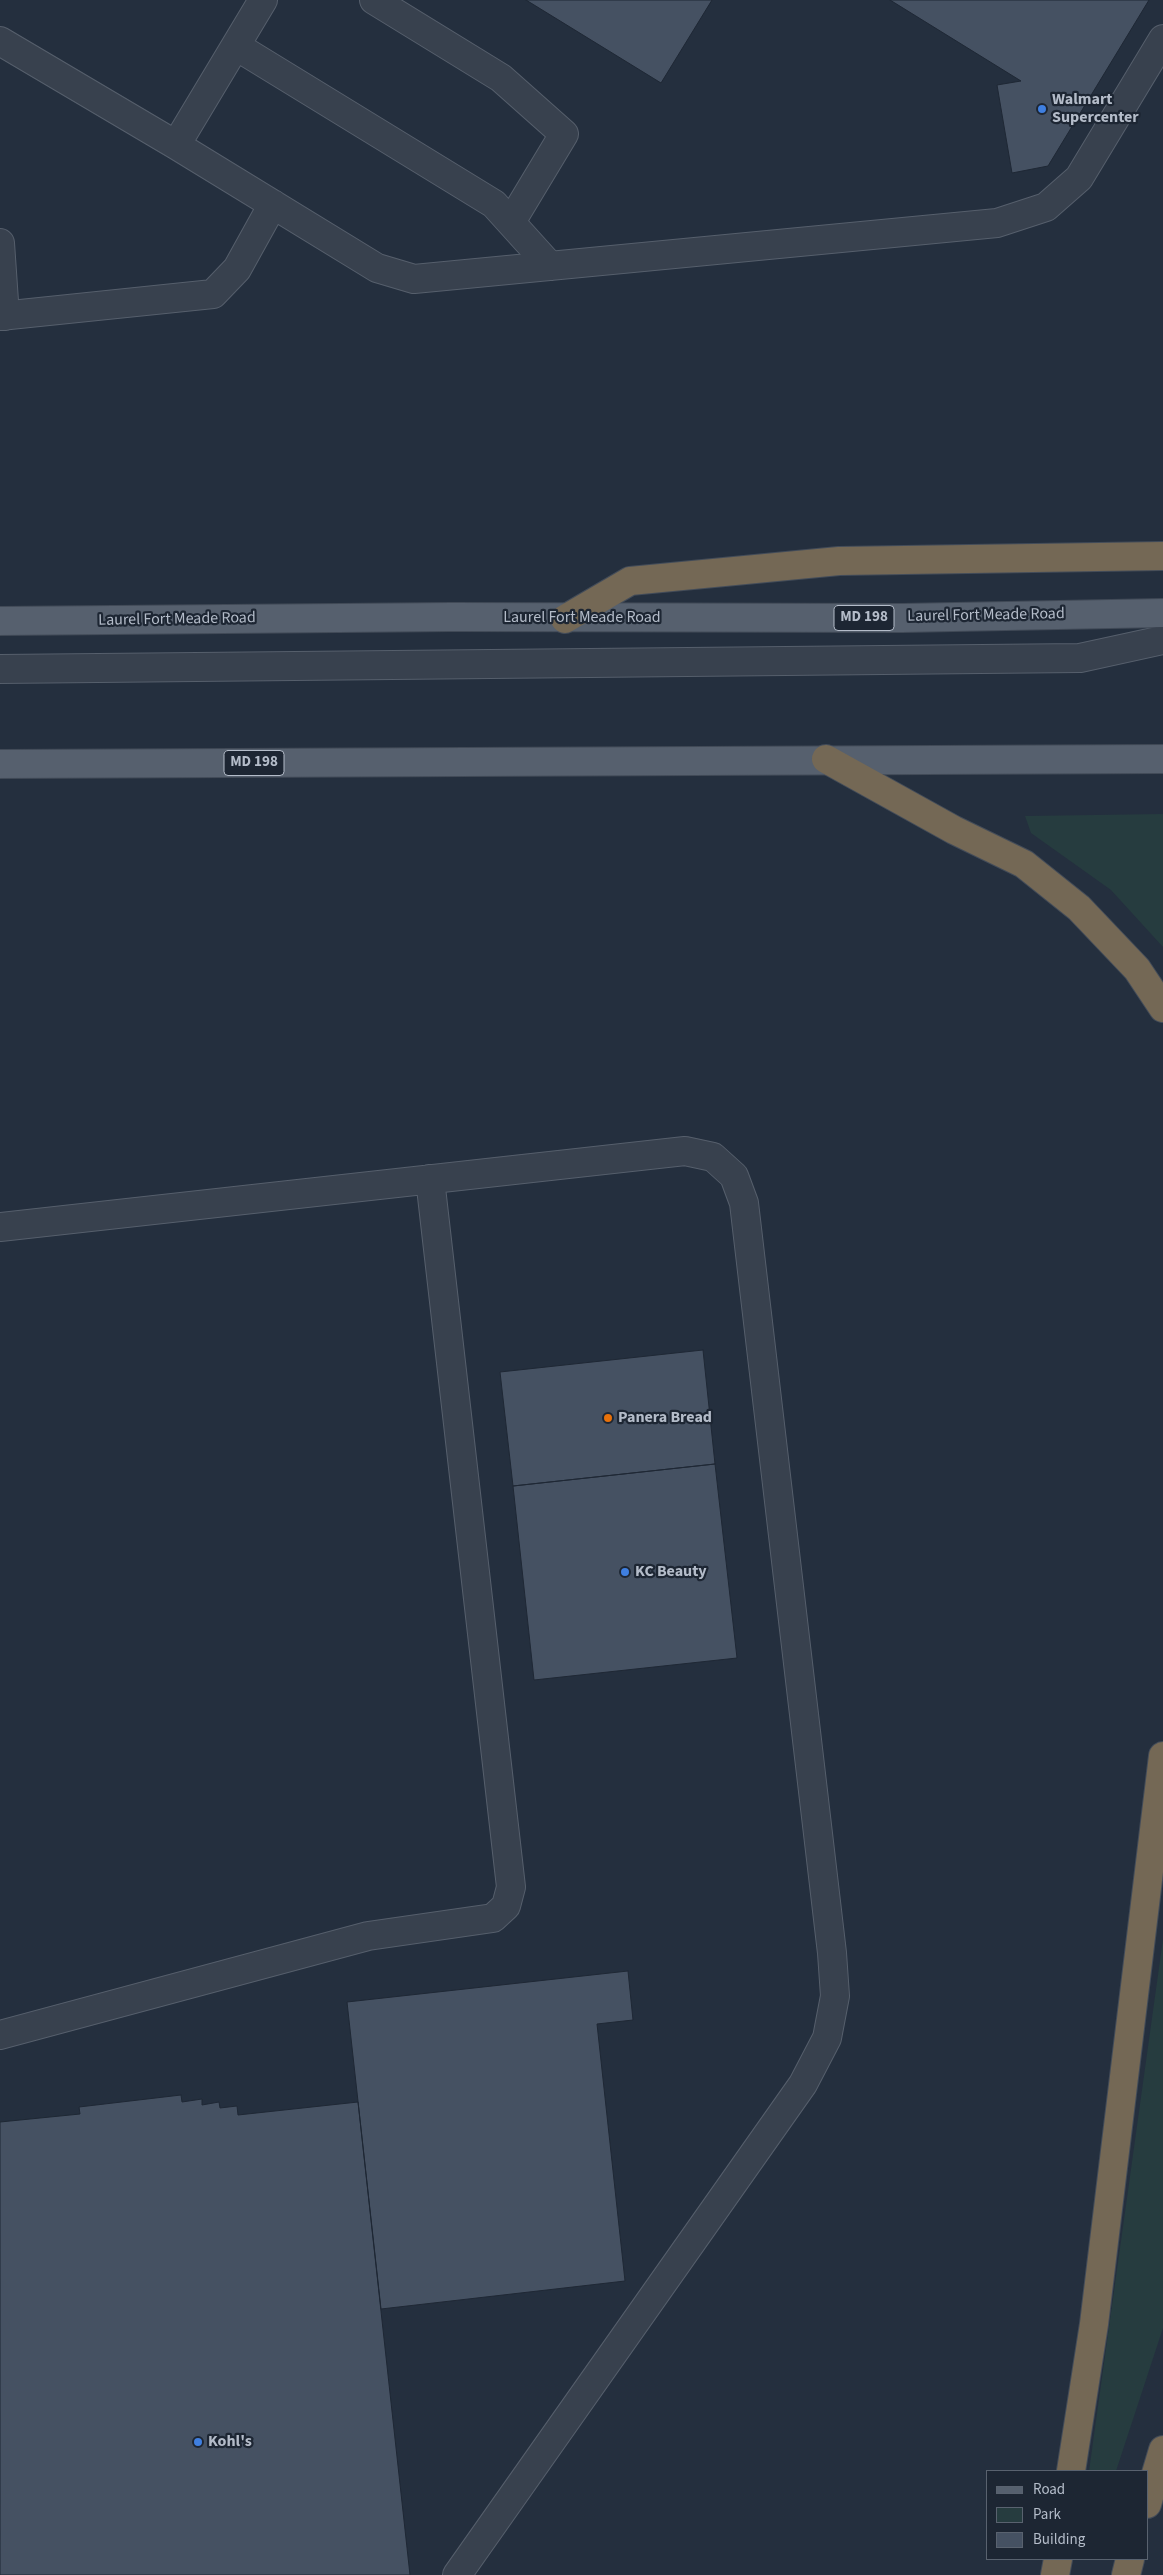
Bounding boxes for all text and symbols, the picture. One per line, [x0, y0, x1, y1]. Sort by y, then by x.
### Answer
place label: Walmart Supercenter [1052, 90, 1139, 128]
marker: Walmart Supercenter [1036, 103, 1048, 115]
street label: Laurel Fort Meade Road [907, 605, 1065, 627]
road number: MD 198 [834, 606, 894, 630]
street label: Laurel Fort Meade Road [503, 608, 661, 628]
street label: Laurel Fort Meade Road [98, 609, 256, 631]
road number: MD 198 [224, 750, 284, 776]
place label: Panera Bread [618, 1408, 712, 1428]
marker: Panera Bread [602, 1412, 614, 1424]
place label: KC Beauty [635, 1562, 707, 1582]
marker: KC Beauty [619, 1566, 631, 1578]
place label: Kohl's [208, 2432, 252, 2452]
marker: Kohl's [192, 2436, 204, 2448]
legend [986, 2470, 1148, 2560]
text: Road [1033, 2479, 1065, 2500]
text: Park [1033, 2504, 1061, 2525]
text: Building [1033, 2529, 1085, 2550]

